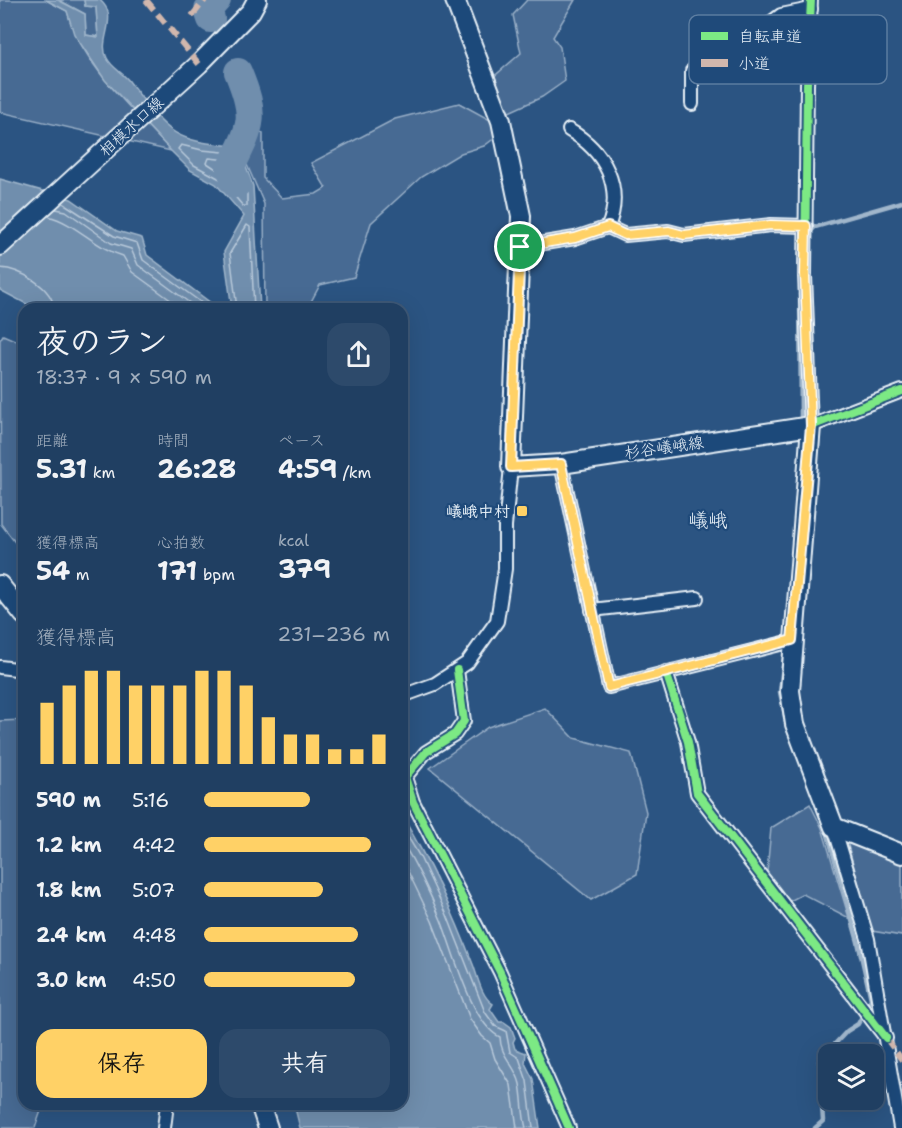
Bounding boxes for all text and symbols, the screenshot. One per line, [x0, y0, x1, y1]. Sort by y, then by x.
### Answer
legend [689, 15, 887, 84]
text: 自転車道 [738, 26, 802, 47]
text: 小道 [738, 53, 770, 74]
street label: 相模水口線 [95, 92, 168, 161]
pin [494, 221, 545, 272]
icon: arrive [503, 230, 536, 263]
text: 夜のラン [36, 319, 168, 364]
button: share [327, 323, 390, 386]
text: 18:37 · 9 × 590 m [36, 364, 212, 390]
text: 距離 [36, 430, 68, 451]
text: 時間 [157, 430, 189, 451]
text: ペース [278, 430, 325, 451]
street label: 杉谷嶬峨線 [623, 432, 705, 463]
text: 5.31 [36, 451, 87, 486]
text: 26:28 [157, 451, 236, 486]
text: 4:59 [278, 451, 337, 486]
text: km [87, 462, 115, 483]
text: /km [337, 462, 371, 483]
place label: 嶬峨中村 [446, 501, 510, 522]
marker: 嶬峨中村 [515, 504, 529, 518]
district label: 嶬峨 [688, 507, 728, 533]
text: kcal [278, 530, 309, 551]
text: 獲得標高 [36, 532, 100, 553]
text: 心拍数 [157, 532, 205, 553]
text: 379 [278, 551, 331, 586]
text: 54 [36, 553, 70, 588]
text: 171 [157, 553, 197, 588]
text: m [70, 564, 90, 585]
text: bpm [197, 564, 235, 585]
text: 231–236 m [277, 621, 390, 647]
text: 獲得標高 [36, 624, 116, 650]
text: 590 m [36, 787, 101, 813]
text: 5:16 [132, 787, 169, 813]
text: 1.2 km [36, 832, 102, 858]
text: 4:42 [132, 832, 176, 858]
text: 1.8 km [36, 877, 102, 903]
text: 5:07 [132, 877, 175, 903]
text: 2.4 km [36, 922, 106, 948]
text: 4:48 [132, 922, 177, 948]
text: 3.0 km [36, 967, 107, 993]
text: 4:50 [132, 967, 176, 993]
button: 保存 [36, 1029, 207, 1098]
button: 共有 [219, 1029, 390, 1098]
map controls [818, 1044, 884, 1110]
button: layers [818, 1044, 884, 1110]

